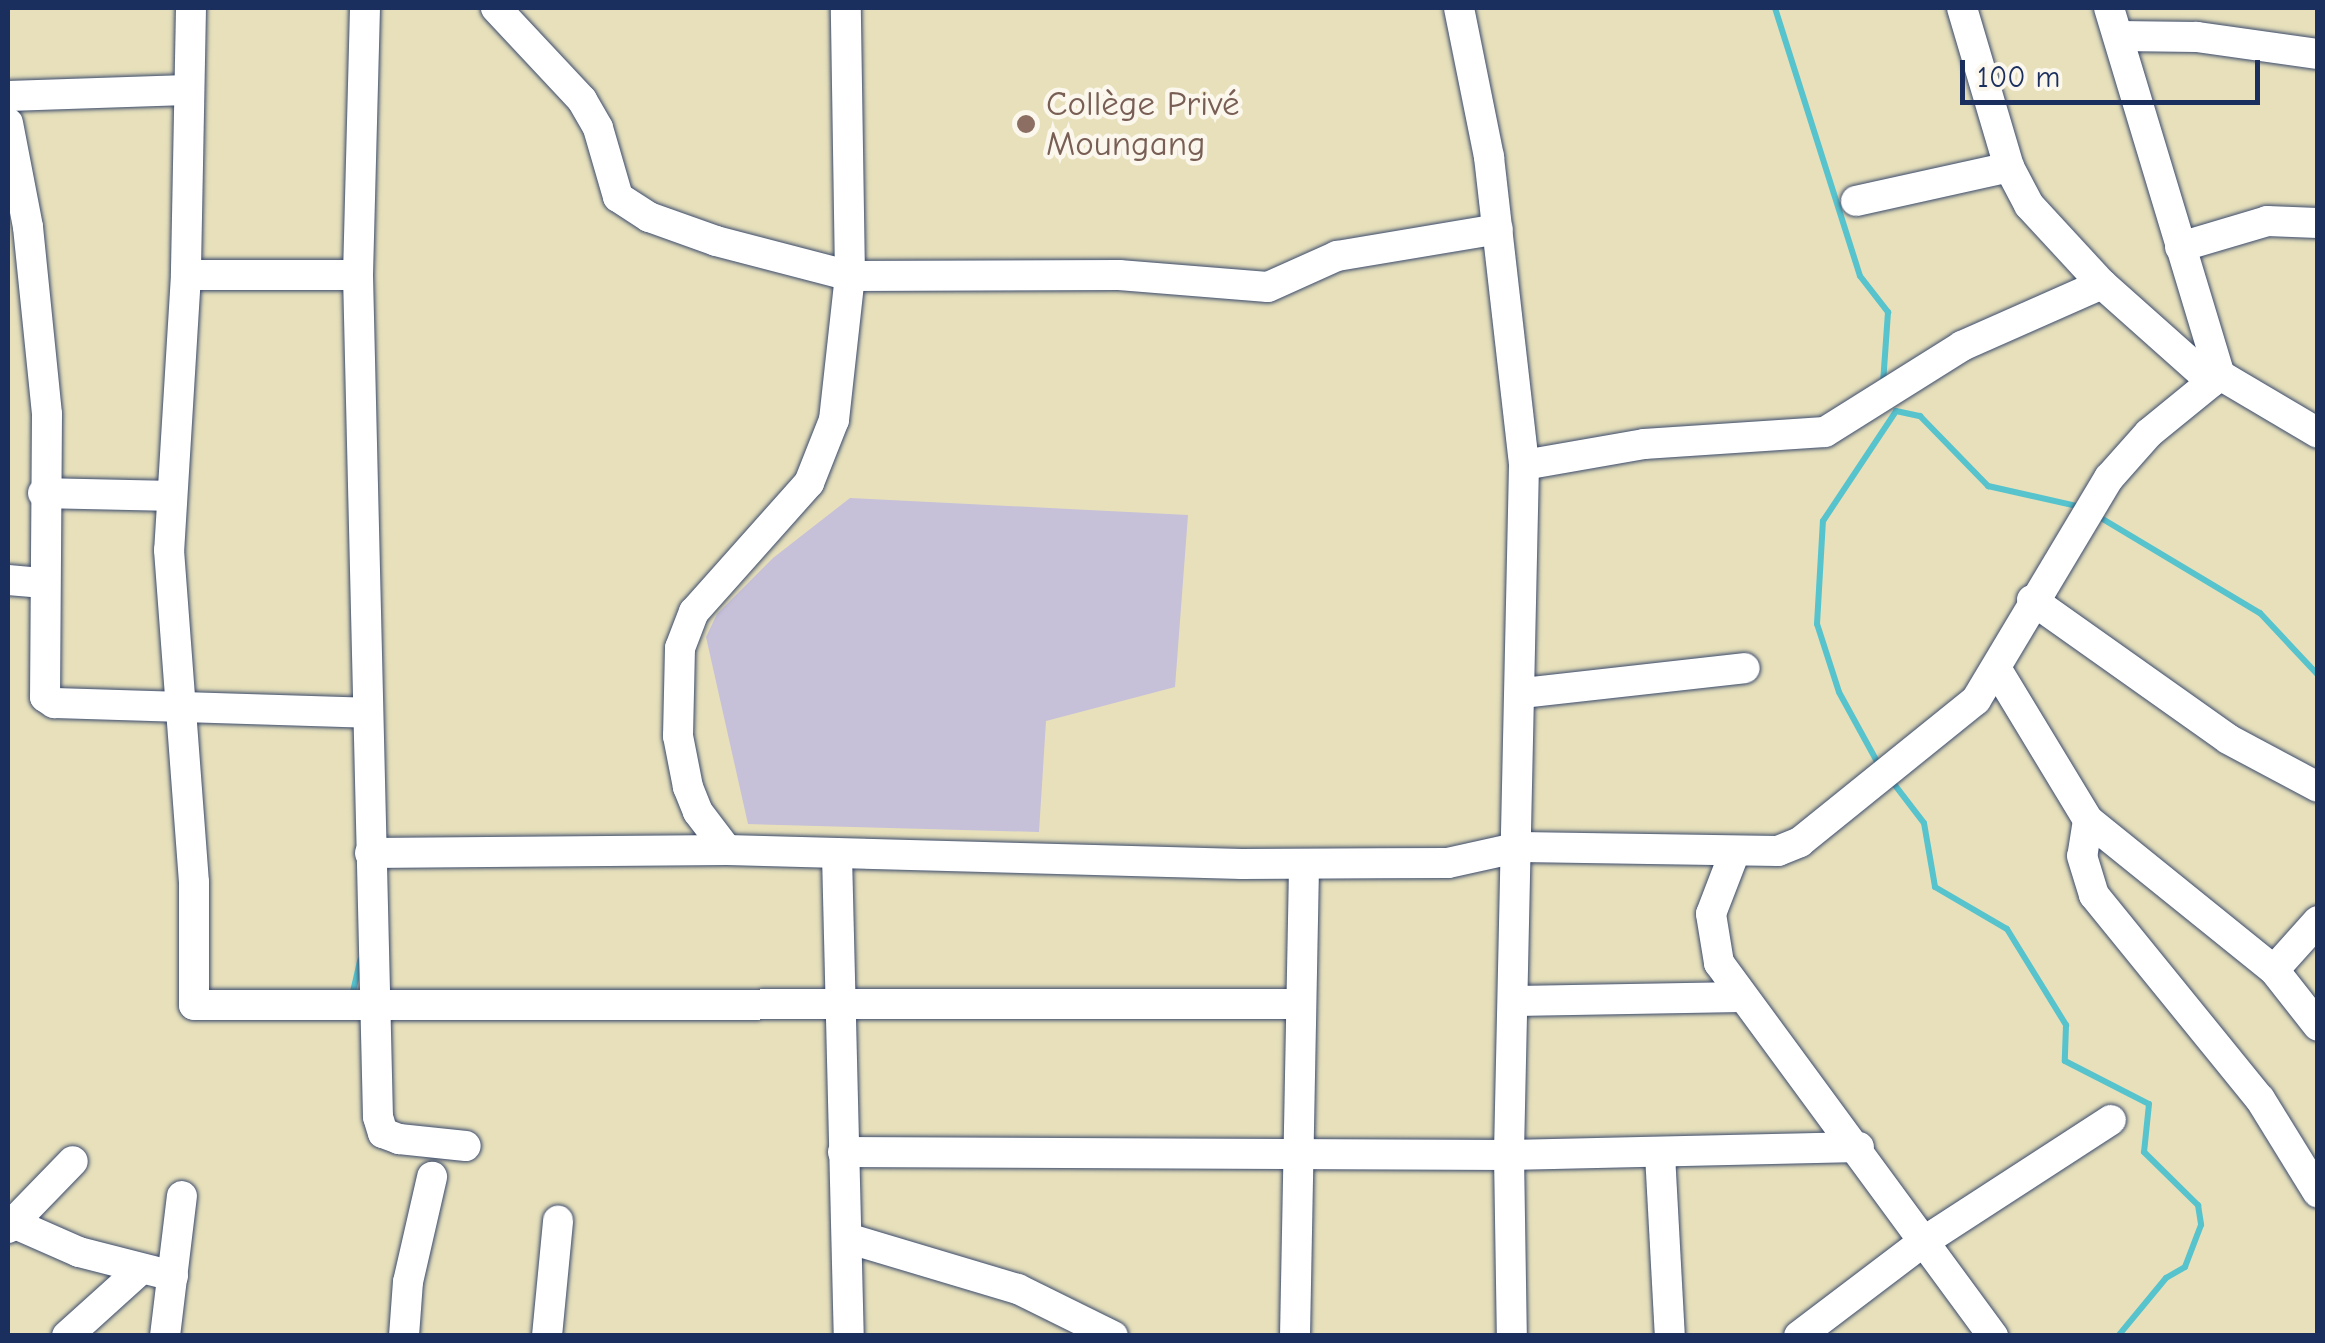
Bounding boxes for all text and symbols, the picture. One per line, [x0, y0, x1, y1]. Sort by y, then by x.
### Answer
scale bar [1965, 40, 2265, 102]
text: 100 m [1977, 60, 2060, 95]
place label: Collège Privé Moungang [1046, 83, 1240, 165]
marker: Collège Privé Moungang [1015, 113, 1037, 135]

